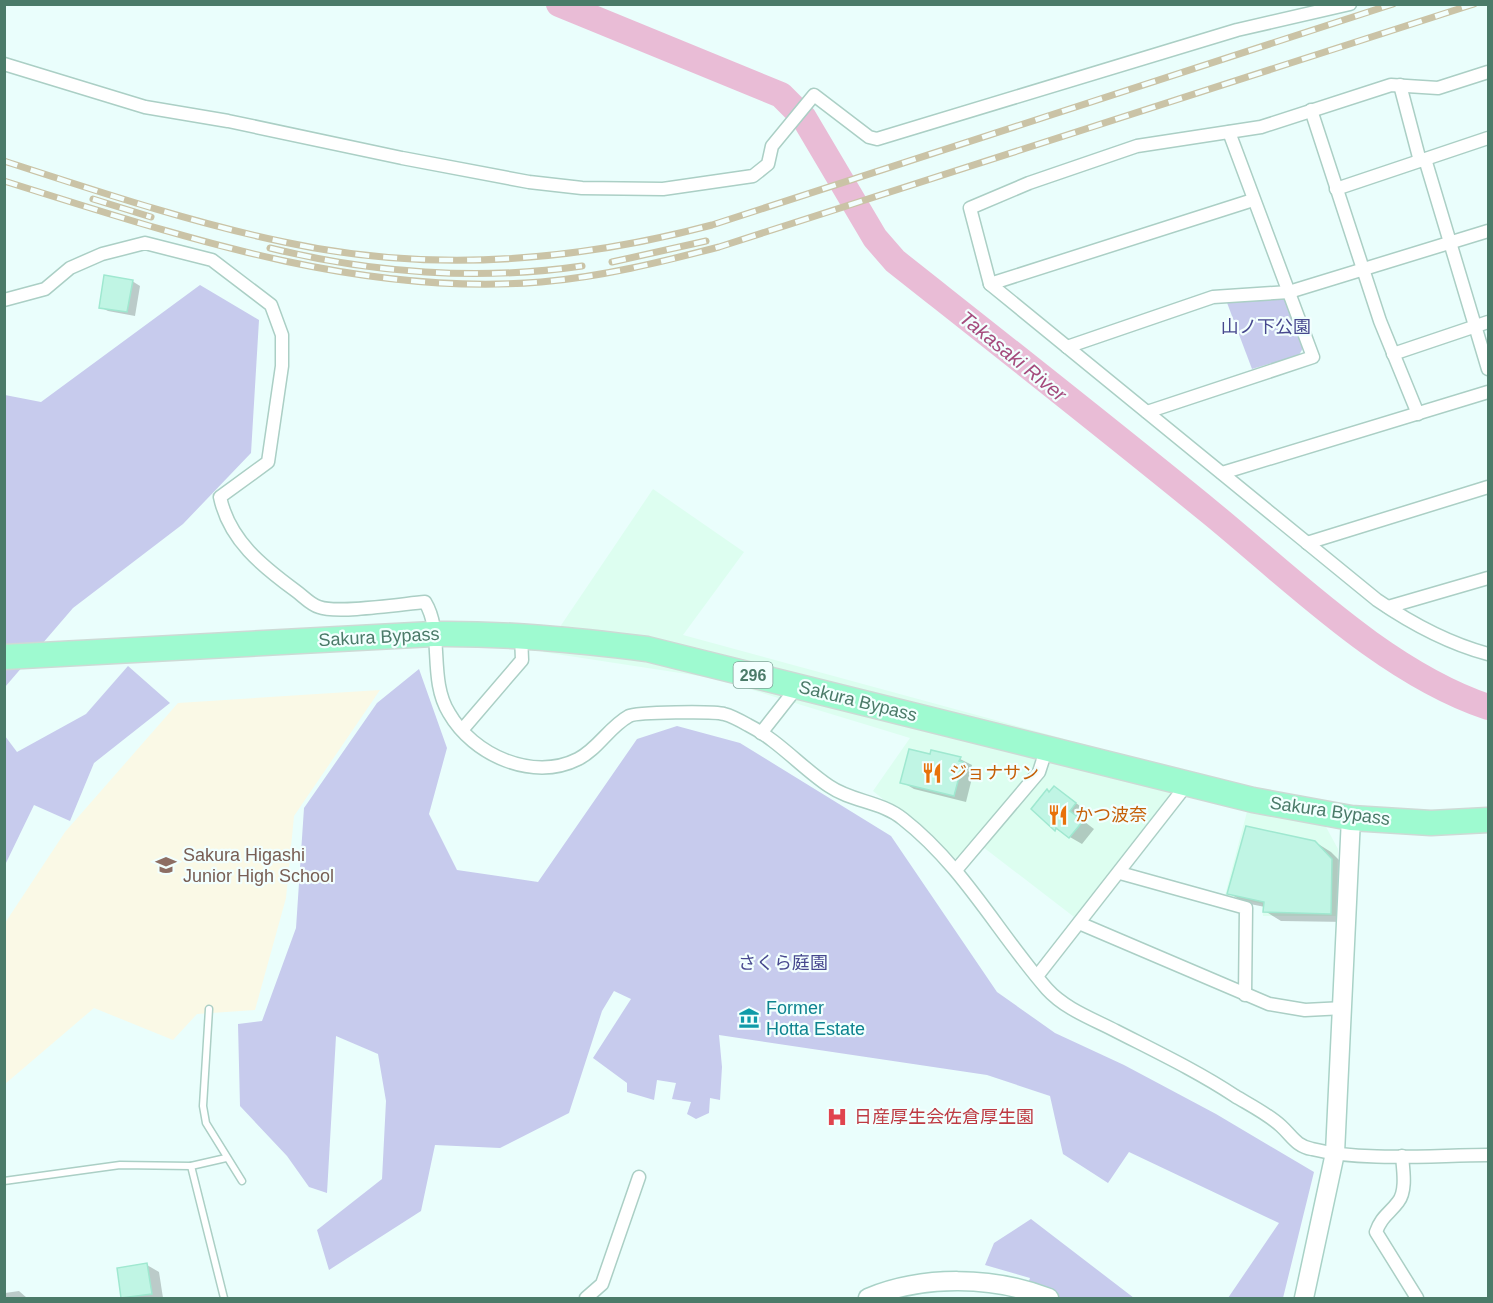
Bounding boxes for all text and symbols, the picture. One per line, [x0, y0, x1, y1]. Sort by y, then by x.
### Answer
water label: Takasaki River [955, 306, 1072, 406]
park label: 山ノ下公園 [1221, 317, 1311, 337]
street label: Sakura Bypass [318, 624, 440, 650]
road number: 296 [734, 662, 772, 688]
street label: Sakura Bypass [797, 677, 919, 725]
restaurant icon: ジョナサン [920, 761, 944, 785]
place label: ジョナサン [949, 763, 1039, 783]
street label: Sakura Bypass [1269, 793, 1391, 829]
restaurant icon: かつ波奈 [1046, 803, 1070, 827]
place label: かつ波奈 [1075, 805, 1147, 825]
place label: Sakura Higashi Junior High School [183, 845, 334, 886]
school or university icon: Sakura Higashi Junior High School [154, 853, 178, 877]
park label: さくら庭園 [738, 953, 828, 973]
place label: Former Hotta Estate [766, 998, 865, 1039]
museum icon: Former Hotta Estate [737, 1006, 761, 1030]
hospital icon: 日産厚生会佐倉厚生園 [825, 1105, 849, 1129]
place label: 日産厚生会佐倉厚生園 [854, 1107, 1034, 1127]

